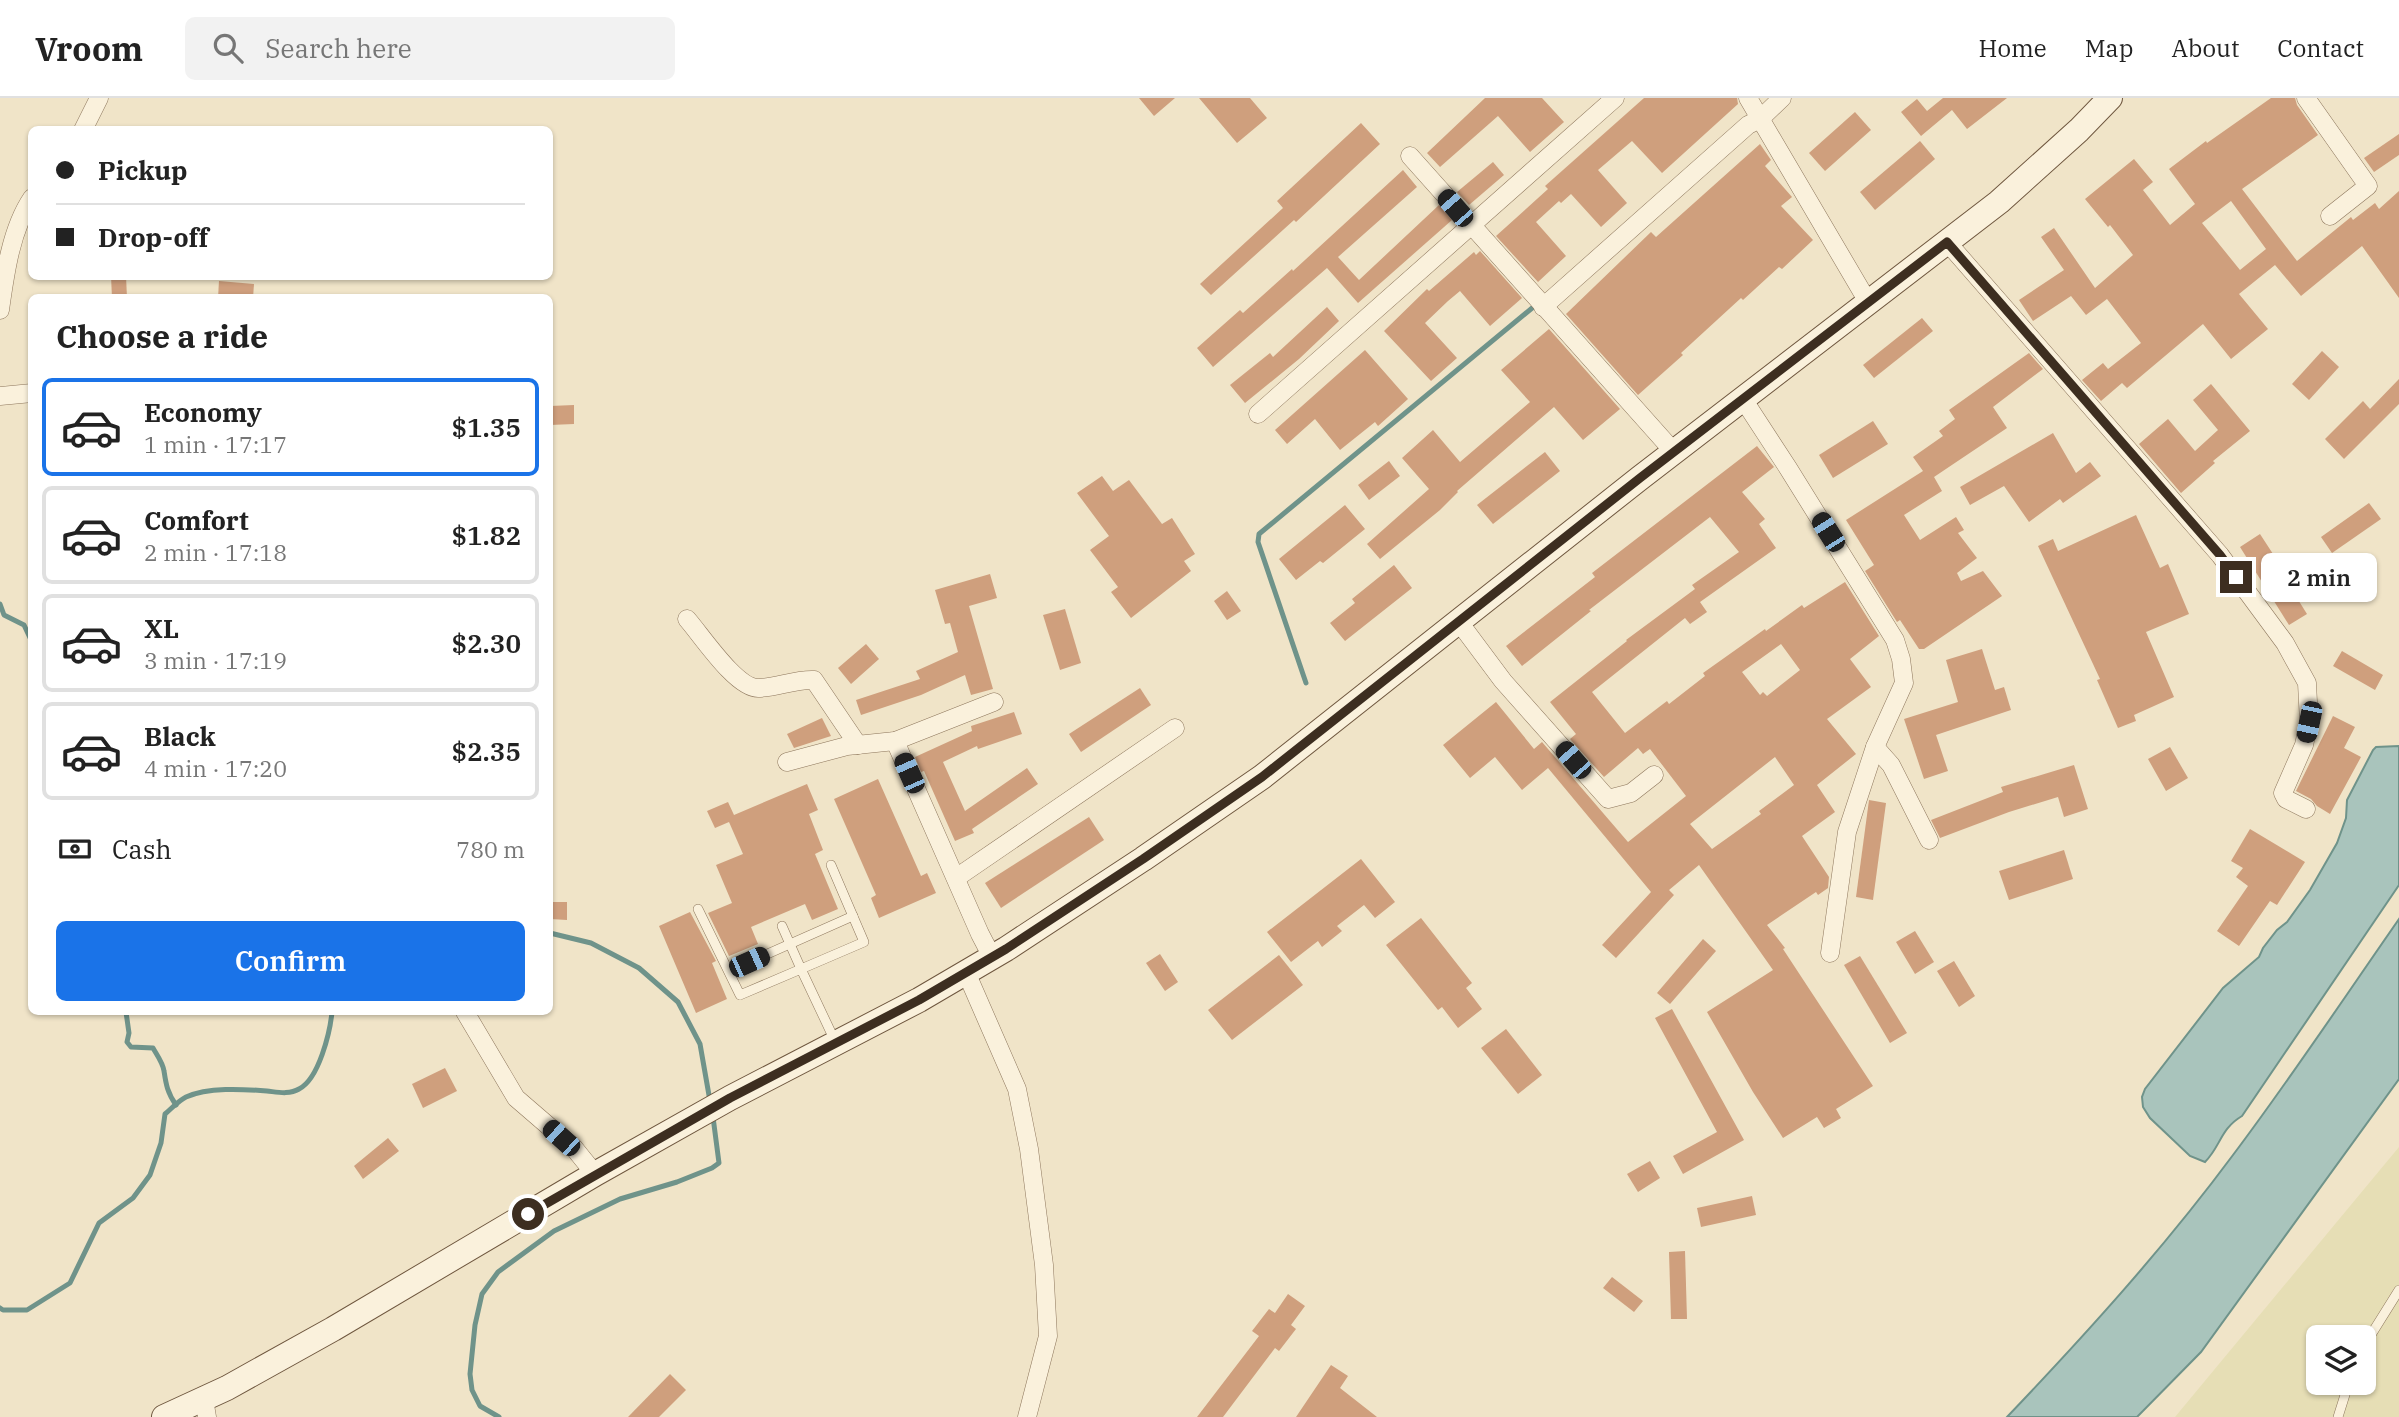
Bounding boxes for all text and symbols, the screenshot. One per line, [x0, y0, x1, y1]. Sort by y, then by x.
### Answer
search box [185, 17, 675, 80]
text: Vroom [35, 27, 143, 70]
icon: search [209, 29, 247, 67]
text: Search here [265, 31, 412, 65]
text: Home [1979, 32, 2047, 64]
text: Map [2085, 32, 2133, 64]
text: About [2171, 32, 2239, 64]
text: Contact [2277, 32, 2364, 64]
text: Pickup [98, 153, 188, 187]
car [1434, 185, 1477, 231]
text: Drop-off [98, 220, 209, 254]
text: Choose a ride [56, 315, 268, 357]
text: Economy [144, 395, 262, 429]
icon: car [60, 396, 123, 459]
text: $1.35 [452, 410, 521, 444]
text: 1 min · 17:17 [144, 429, 287, 459]
text: Comfort [144, 503, 249, 537]
icon: car [60, 504, 123, 567]
car [1808, 509, 1849, 555]
text: $1.82 [452, 518, 521, 552]
text: 2 min · 17:18 [144, 537, 287, 567]
callout: 2 min [2260, 552, 2376, 602]
route end [2220, 561, 2252, 593]
text: 2 min [2287, 562, 2351, 592]
text: XL [144, 611, 179, 645]
icon: car [60, 612, 123, 675]
text: $2.30 [452, 626, 521, 660]
text: 3 min · 17:19 [144, 645, 287, 675]
car [2295, 699, 2324, 745]
text: Black [144, 719, 216, 753]
icon: car [60, 720, 123, 783]
text: $2.35 [452, 734, 521, 768]
car [1552, 737, 1595, 783]
car [891, 750, 928, 796]
text: 4 min · 17:20 [144, 753, 287, 783]
icon: cash [56, 830, 94, 868]
text: Cash [112, 832, 172, 866]
text: 780 m [456, 834, 525, 864]
button: Confirm [56, 921, 525, 1001]
car [726, 944, 773, 980]
car [539, 1116, 584, 1160]
route start [512, 1198, 544, 1230]
map controls [2306, 1325, 2376, 1395]
button: layers [2306, 1325, 2376, 1395]

